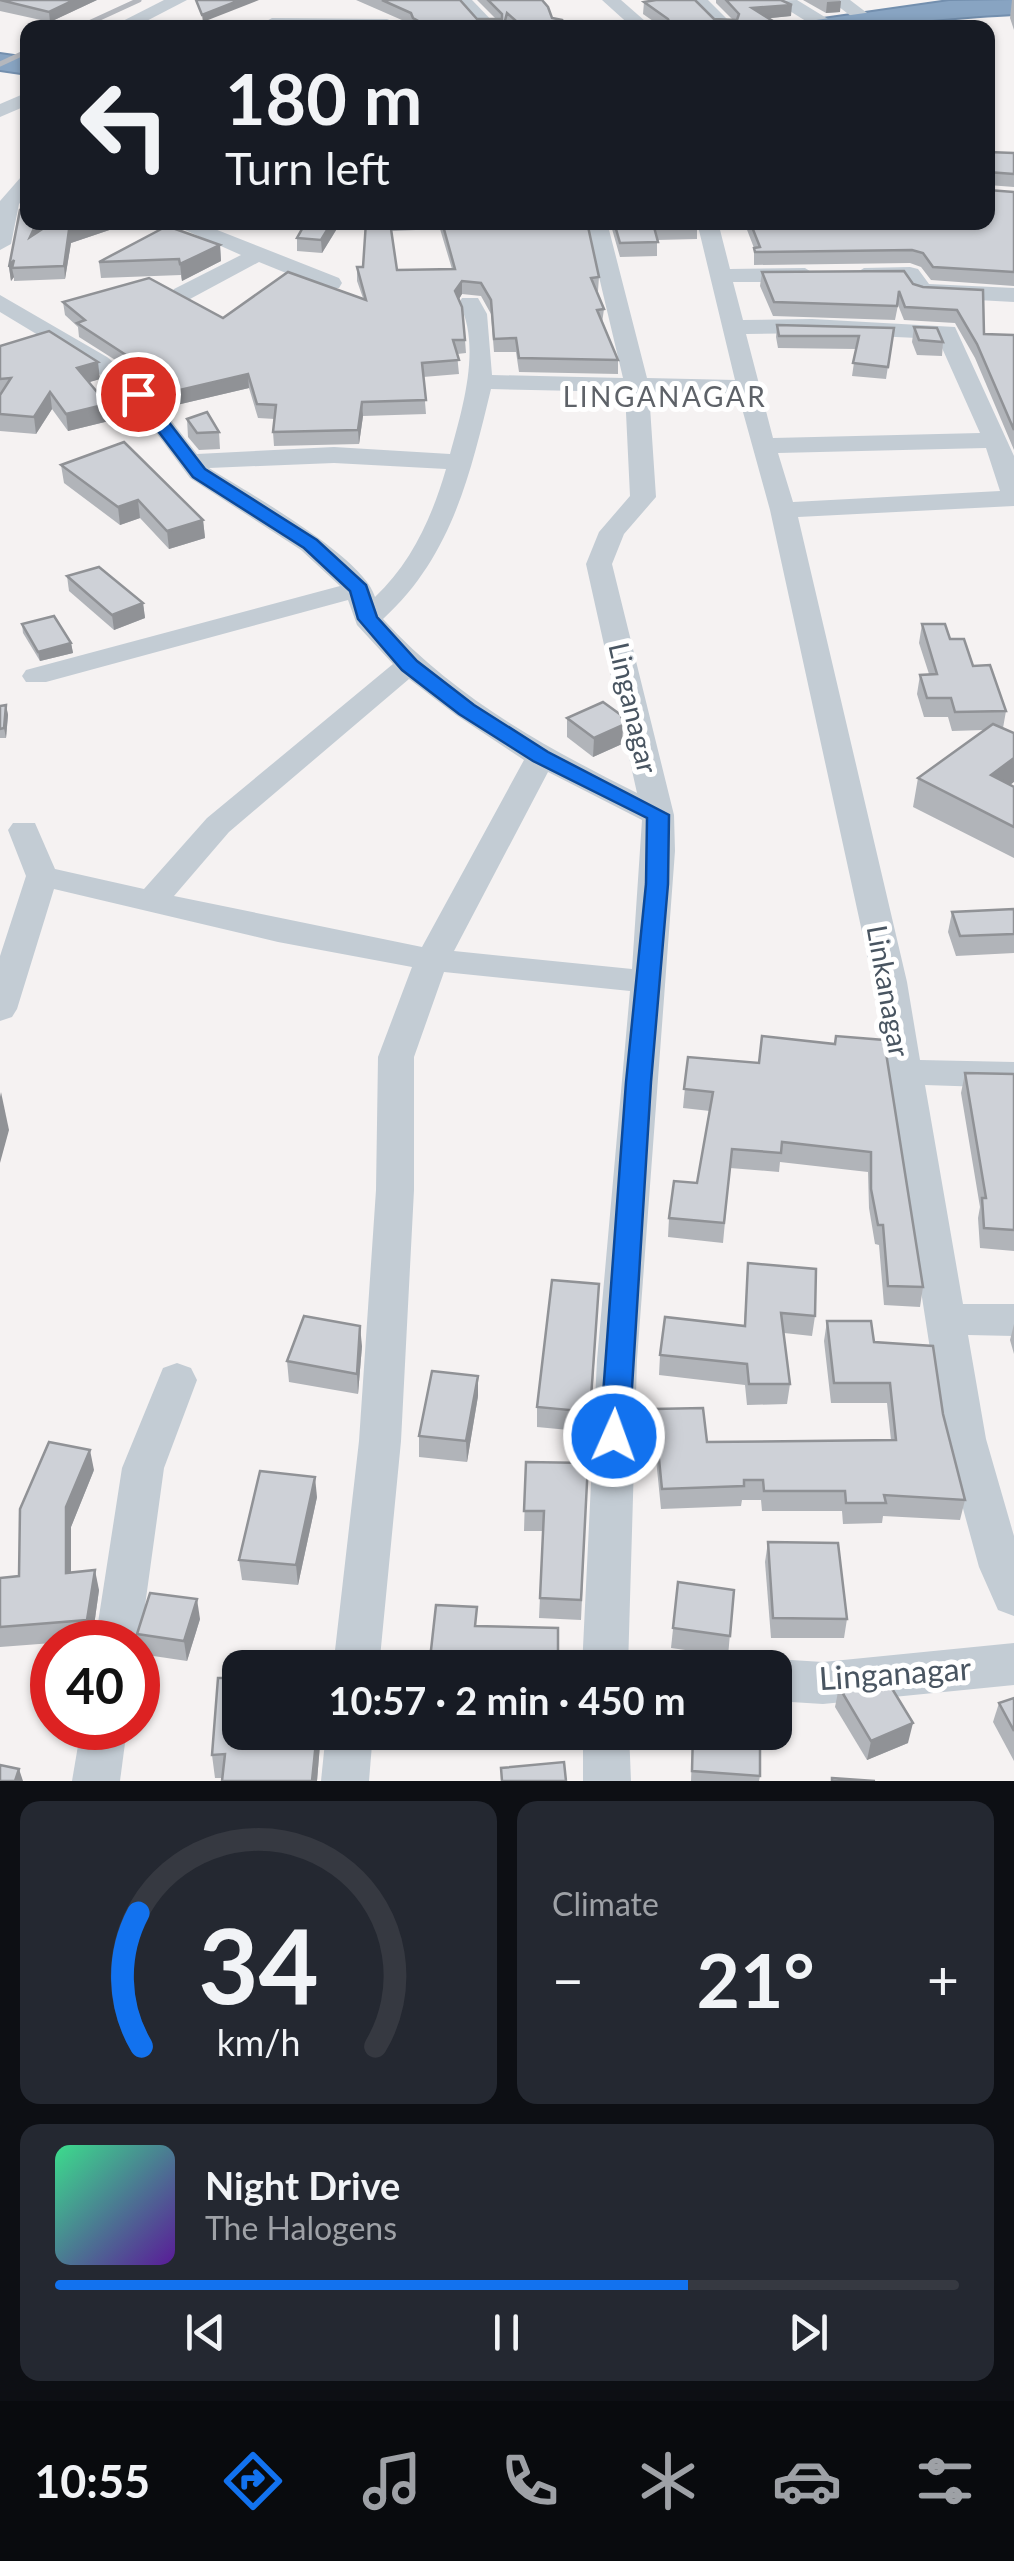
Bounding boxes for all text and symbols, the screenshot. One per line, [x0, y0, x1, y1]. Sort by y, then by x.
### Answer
text: 180 m [225, 56, 422, 140]
icon: left [60, 60, 190, 190]
text: Turn left [225, 141, 390, 195]
pin [96, 352, 181, 437]
icon: arrive [111, 367, 166, 422]
district label: LINGANAGAR [563, 379, 767, 413]
street label: Linganagar [602, 639, 666, 777]
street label: Linkanagar [861, 922, 917, 1059]
position arrow [562, 1384, 666, 1488]
speed limit sign: 40 [30, 1620, 160, 1750]
street label: Linganagar [817, 1648, 973, 1697]
text: 10:57 · 2 min · 450 m [328, 1677, 686, 1723]
text: Climate [552, 1884, 659, 1923]
text: 34 [198, 1901, 319, 2026]
text: 21° [696, 1934, 815, 2024]
text: − [552, 1946, 584, 2012]
text: + [927, 1946, 959, 2012]
text: km/h [217, 2021, 300, 2064]
text: Night Drive [205, 2162, 400, 2208]
text: The Halogens [205, 2208, 397, 2247]
icon: previous [178, 2305, 233, 2360]
icon: pause [479, 2305, 534, 2360]
icon: next [781, 2305, 836, 2360]
icon: directions [218, 2446, 288, 2516]
icon: music [357, 2446, 427, 2516]
icon: phone [495, 2446, 565, 2516]
icon: climate [633, 2446, 703, 2516]
icon: car [772, 2446, 842, 2516]
icon: filters [910, 2446, 980, 2516]
text: 10:55 [34, 2454, 150, 2508]

